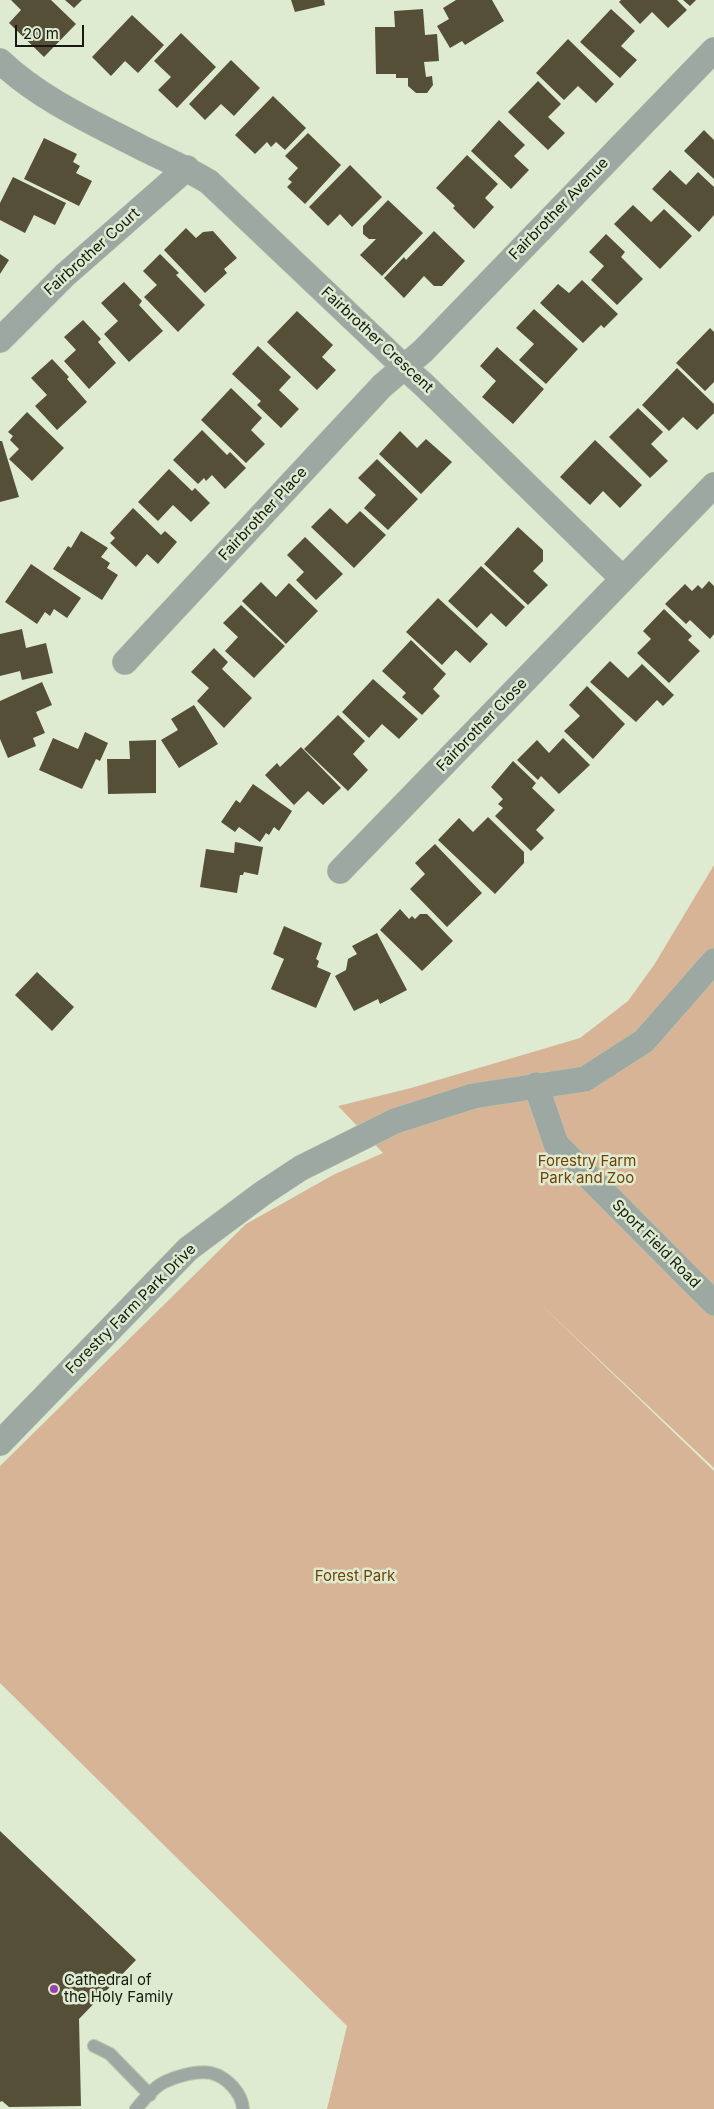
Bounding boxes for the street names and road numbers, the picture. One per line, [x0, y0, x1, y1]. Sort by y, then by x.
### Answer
street label: Fairbrother Avenue [506, 154, 612, 264]
street label: Fairbrother Court [41, 204, 143, 300]
street label: Fairbrother Crescent [317, 283, 437, 397]
street label: Fairbrother Place [215, 463, 311, 565]
street label: Fairbrother Close [433, 675, 531, 775]
street label: Sport Field Road [608, 1196, 704, 1292]
street label: Forestry Farm Park Drive [62, 1240, 200, 1378]

